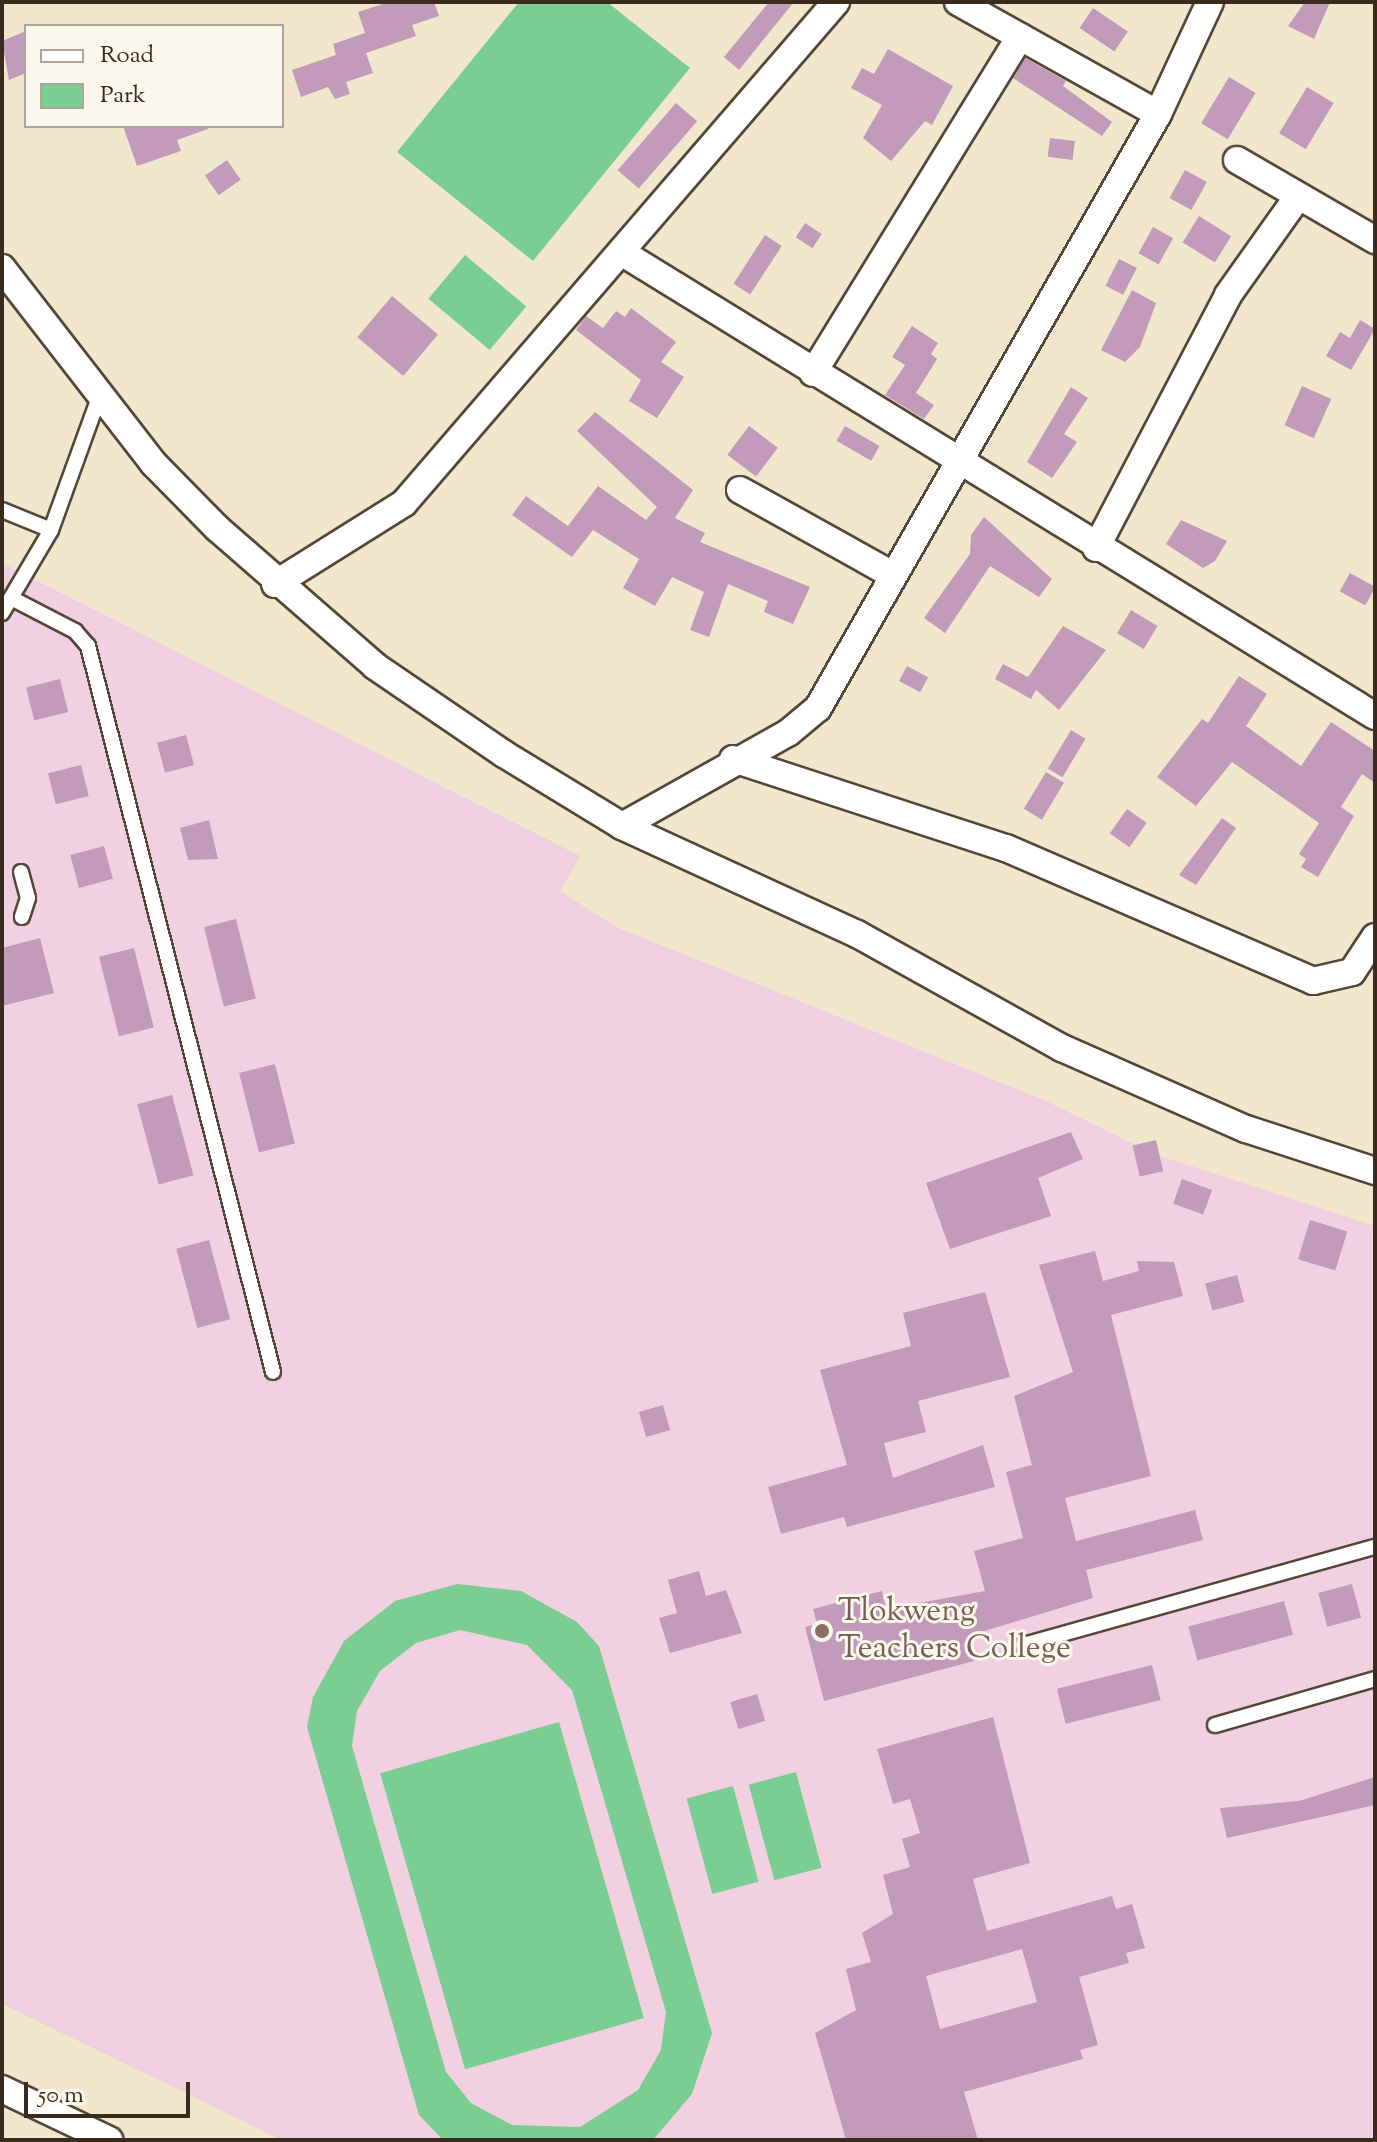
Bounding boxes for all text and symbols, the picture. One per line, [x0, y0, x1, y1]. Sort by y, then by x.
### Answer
legend [24, 24, 284, 128]
text: Road [100, 39, 154, 73]
text: Park [100, 79, 146, 113]
place label: Tlokweng Teachers College [838, 1594, 1071, 1669]
marker: Tlokweng Teachers College [813, 1622, 831, 1640]
scale bar [28, 2066, 194, 2116]
text: 50 m [38, 2079, 84, 2113]

